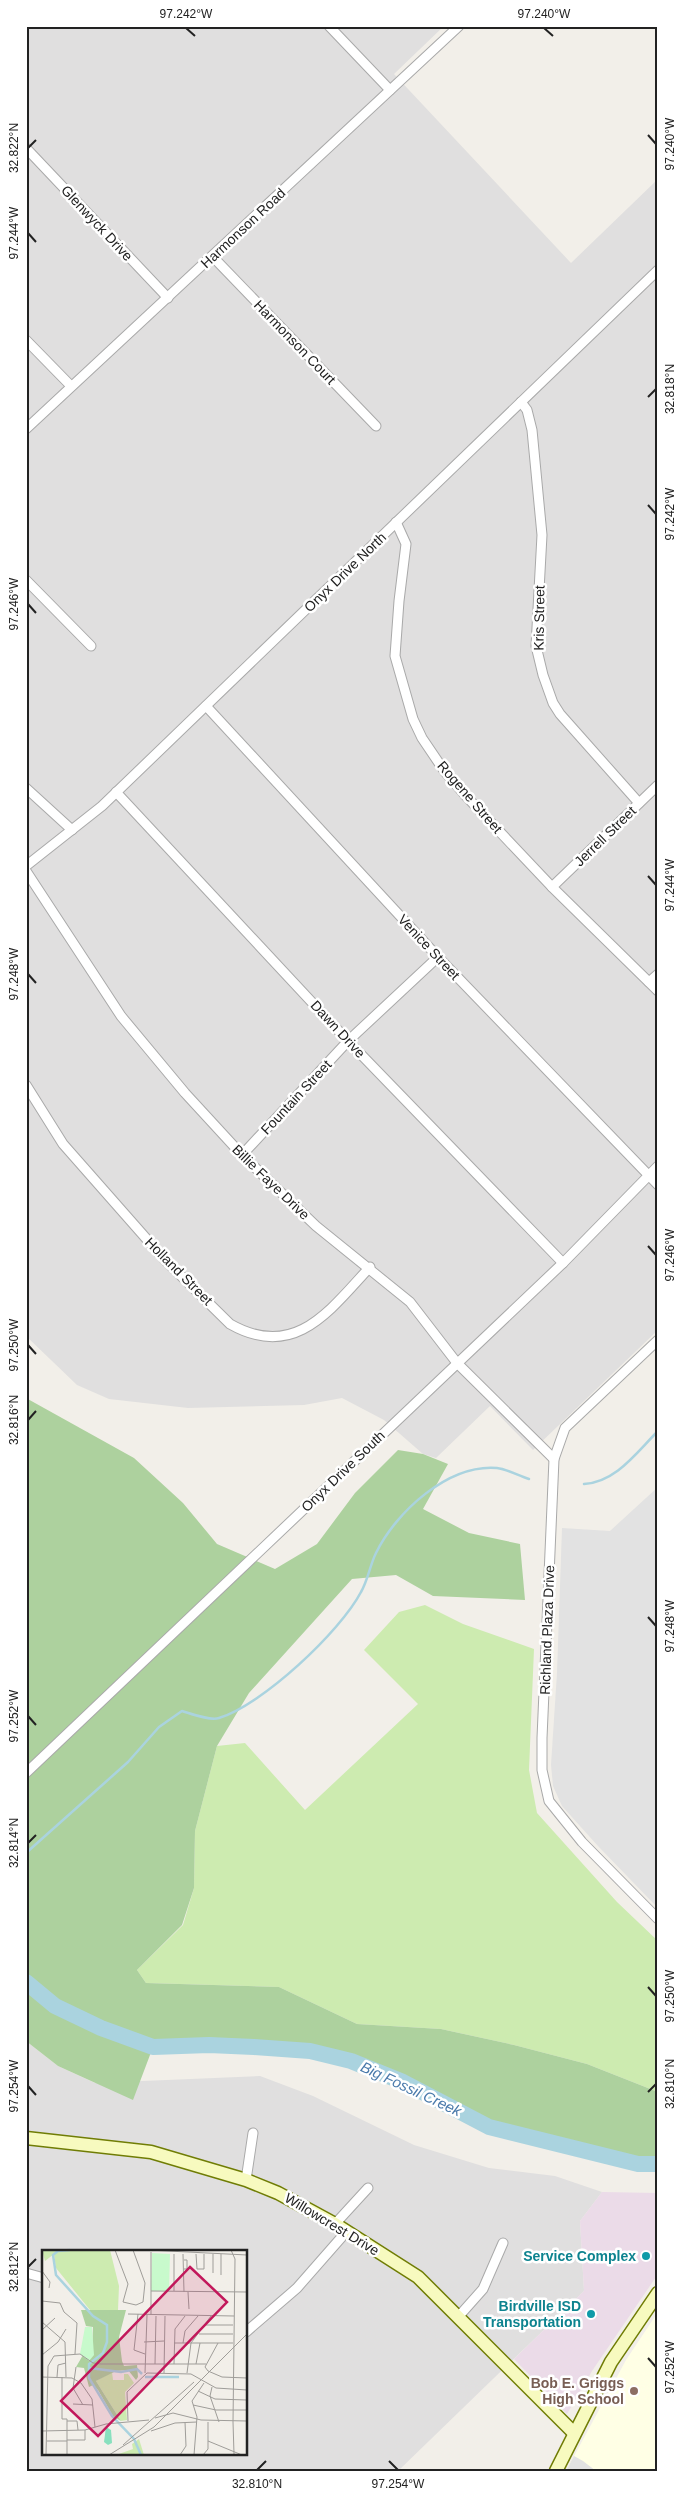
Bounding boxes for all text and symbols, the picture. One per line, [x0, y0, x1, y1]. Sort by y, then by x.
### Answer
text: 97.242°W [160, 7, 213, 21]
text: 97.240°W [518, 7, 571, 21]
text: 97.240°W [663, 117, 677, 170]
text: 32.822°N [7, 123, 21, 173]
street label: Glenwyck Drive [58, 182, 136, 264]
street label: Harmonson Road [197, 185, 289, 271]
text: 97.244°W [7, 206, 21, 259]
street label: Harmonson Court [251, 297, 339, 387]
text: 32.818°N [663, 364, 677, 414]
text: 97.242°W [663, 487, 677, 540]
street label: Onyx Drive North [301, 529, 389, 615]
text: 97.246°W [7, 577, 21, 630]
street label: Kris Street [530, 585, 548, 651]
street label: Rogene Street [434, 758, 506, 836]
street label: Jerrell Street [571, 803, 639, 869]
text: 97.244°W [663, 858, 677, 911]
street label: Venice Street [395, 911, 463, 983]
text: 97.248°W [7, 947, 21, 1000]
street label: Dawn Drive [307, 997, 369, 1061]
street label: Fountain Street [258, 1056, 335, 1137]
street label: Billie Faye Drive [229, 1141, 313, 1223]
text: 97.246°W [663, 1228, 677, 1281]
street label: Holland Street [142, 1234, 216, 1308]
text: 97.250°W [7, 1318, 21, 1371]
text: 32.816°N [7, 1395, 21, 1445]
street label: Onyx Drive South [298, 1427, 388, 1515]
street label: Richland Plaza Drive [537, 1565, 557, 1695]
text: 97.248°W [663, 1599, 677, 1652]
text: 97.252°W [7, 1689, 21, 1742]
text: 32.814°N [7, 1818, 21, 1868]
text: 97.250°W [663, 1969, 677, 2022]
water label: Big Fossil Creek [358, 2058, 466, 2120]
text: 97.254°W [7, 2059, 21, 2112]
text: 32.810°N [663, 2059, 677, 2109]
street label: Willowcrest Drive [282, 2189, 382, 2259]
text: 32.812°N [7, 2242, 21, 2292]
place label: Service Complex [523, 2248, 636, 2264]
inset map [42, 2250, 248, 2454]
marker: Service Complex [640, 2250, 652, 2262]
place label: Birdville ISD Transportation [483, 2298, 581, 2330]
marker: Birdville ISD Transportation [585, 2308, 597, 2320]
text: 97.252°W [663, 2340, 677, 2393]
place label: Bob E. Griggs High School [531, 2375, 624, 2407]
marker: Bob E. Griggs High School [628, 2385, 640, 2397]
text: 32.810°N [232, 2477, 282, 2491]
text: 97.254°W [372, 2477, 425, 2491]

